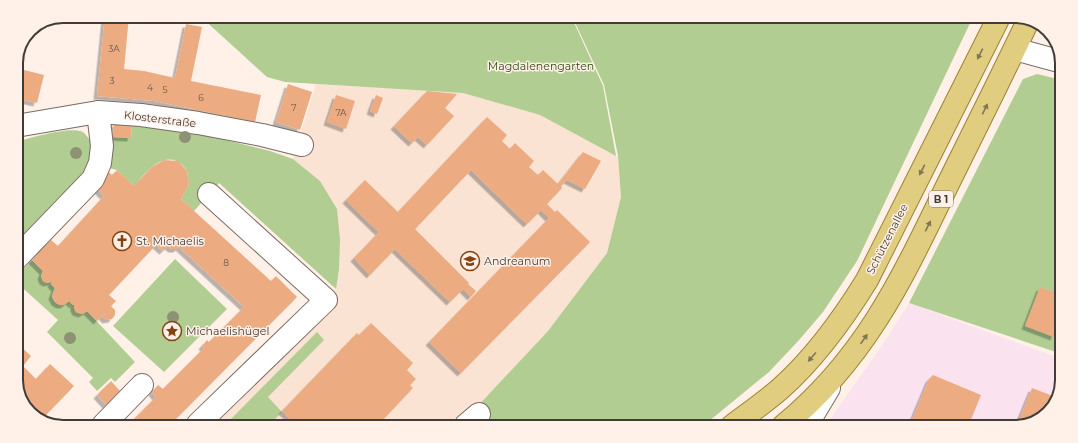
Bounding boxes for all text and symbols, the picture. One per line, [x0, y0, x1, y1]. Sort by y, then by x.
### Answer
house number: 3A [108, 43, 120, 54]
one-way arrow [977, 48, 983, 60]
park label: Magdalenengarten [488, 59, 594, 73]
house number: 3 [109, 75, 115, 86]
house number: 4 [147, 82, 153, 93]
house number: 5 [162, 84, 168, 95]
house number: 6 [198, 92, 204, 103]
house number: 7 [291, 102, 297, 113]
one-way arrow [982, 104, 988, 115]
house number: 7A [335, 107, 347, 118]
street label: Klosterstraße [123, 108, 197, 130]
one-way arrow [919, 165, 925, 176]
road number: B 1 [929, 191, 953, 207]
street label: Schützenallee [863, 201, 911, 277]
one-way arrow [925, 220, 931, 232]
church icon: St. Michaelis [111, 230, 133, 252]
place label: St. Michaelis [136, 234, 205, 248]
school or university icon: Andreanum [459, 250, 481, 272]
place label: Andreanum [484, 254, 551, 268]
house number: 8 [223, 257, 229, 268]
place icon: Michaelishügel [161, 320, 183, 342]
place label: Michaelishügel [186, 324, 269, 338]
one-way arrow [860, 334, 868, 345]
one-way arrow [808, 352, 817, 361]

